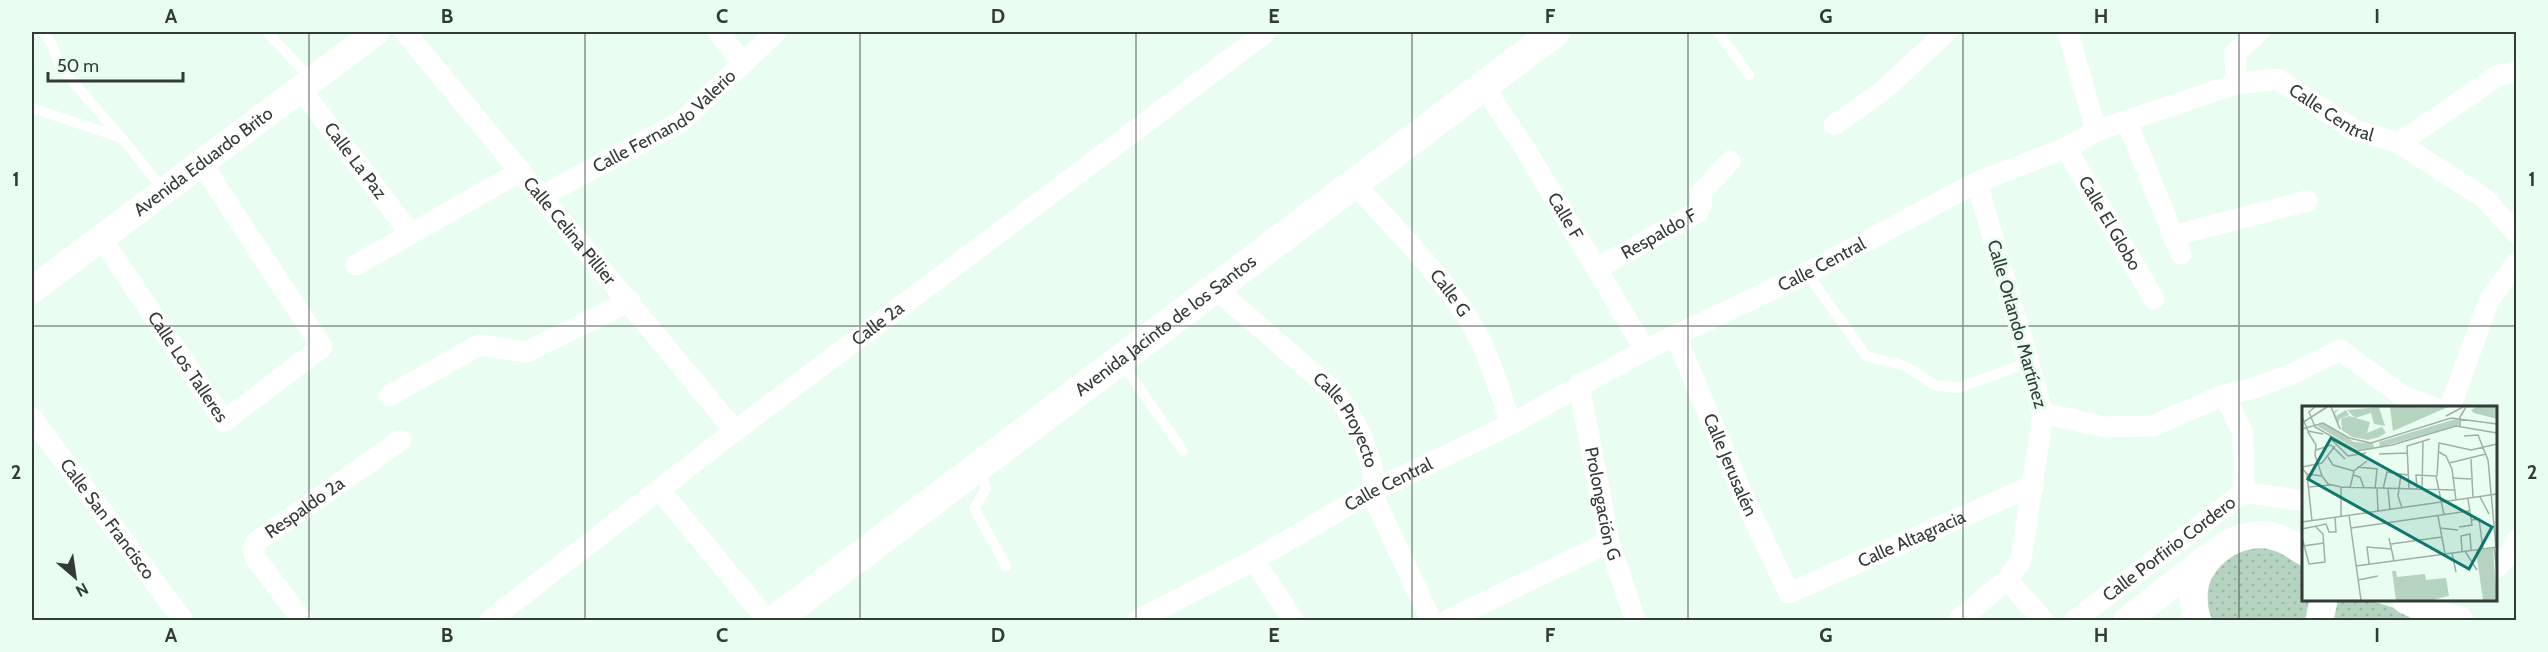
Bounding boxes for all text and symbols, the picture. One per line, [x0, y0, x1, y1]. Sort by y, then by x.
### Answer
text: A [165, 4, 178, 28]
text: B [441, 4, 453, 28]
text: C [716, 4, 728, 28]
text: D [991, 4, 1005, 28]
text: E [1268, 4, 1280, 28]
text: F [1545, 4, 1556, 28]
text: G [1819, 4, 1833, 28]
text: H [2094, 4, 2108, 28]
text: I [2374, 4, 2380, 28]
scale bar [48, 45, 183, 83]
text: 50 m [57, 55, 99, 77]
street label: Calle Fernando Valerio [589, 65, 740, 178]
street label: Calle Central [2285, 79, 2377, 146]
street label: Avenida Eduardo Brito [129, 102, 277, 221]
street label: Calle La Paz [319, 118, 392, 204]
text: 1 [12, 167, 20, 191]
text: 1 [2528, 167, 2536, 191]
street label: Calle Celina Pillier [518, 172, 621, 290]
street label: Calle El Globo [2074, 172, 2146, 274]
street label: Calle F [1543, 189, 1588, 244]
street label: Respaldo F [1617, 204, 1701, 264]
street label: Calle Central [1774, 232, 1870, 296]
street label: Calle Orlando Martínez [1982, 237, 2052, 411]
street label: Avenida Jacinto de los Santos [1071, 250, 1260, 401]
street label: Calle G [1425, 265, 1475, 321]
street label: Calle 2a [847, 297, 908, 350]
street label: Calle Los Talleres [143, 307, 233, 426]
street label: Calle Proyecto [1308, 367, 1382, 470]
inset map [2302, 406, 2497, 601]
street label: Calle Jerusalén [1698, 410, 1762, 520]
street label: Prolongación G [1580, 445, 1625, 563]
street label: Calle Central [1340, 452, 1437, 516]
street label: Calle San Francisco [55, 454, 160, 584]
text: 2 [11, 460, 21, 484]
text: 2 [2527, 460, 2537, 484]
street label: Respaldo 2a [261, 472, 349, 543]
street label: Calle Porfirio Cordero [2098, 491, 2240, 606]
street label: Calle Altagracia [1854, 506, 1969, 572]
north arrow [45, 547, 105, 607]
text: N [72, 579, 92, 601]
text: A [165, 623, 178, 647]
text: B [441, 623, 453, 647]
text: C [716, 623, 728, 647]
text: D [991, 623, 1005, 647]
text: E [1268, 623, 1280, 647]
text: F [1545, 623, 1556, 647]
text: G [1819, 623, 1833, 647]
text: H [2094, 623, 2108, 647]
text: I [2374, 623, 2380, 647]

